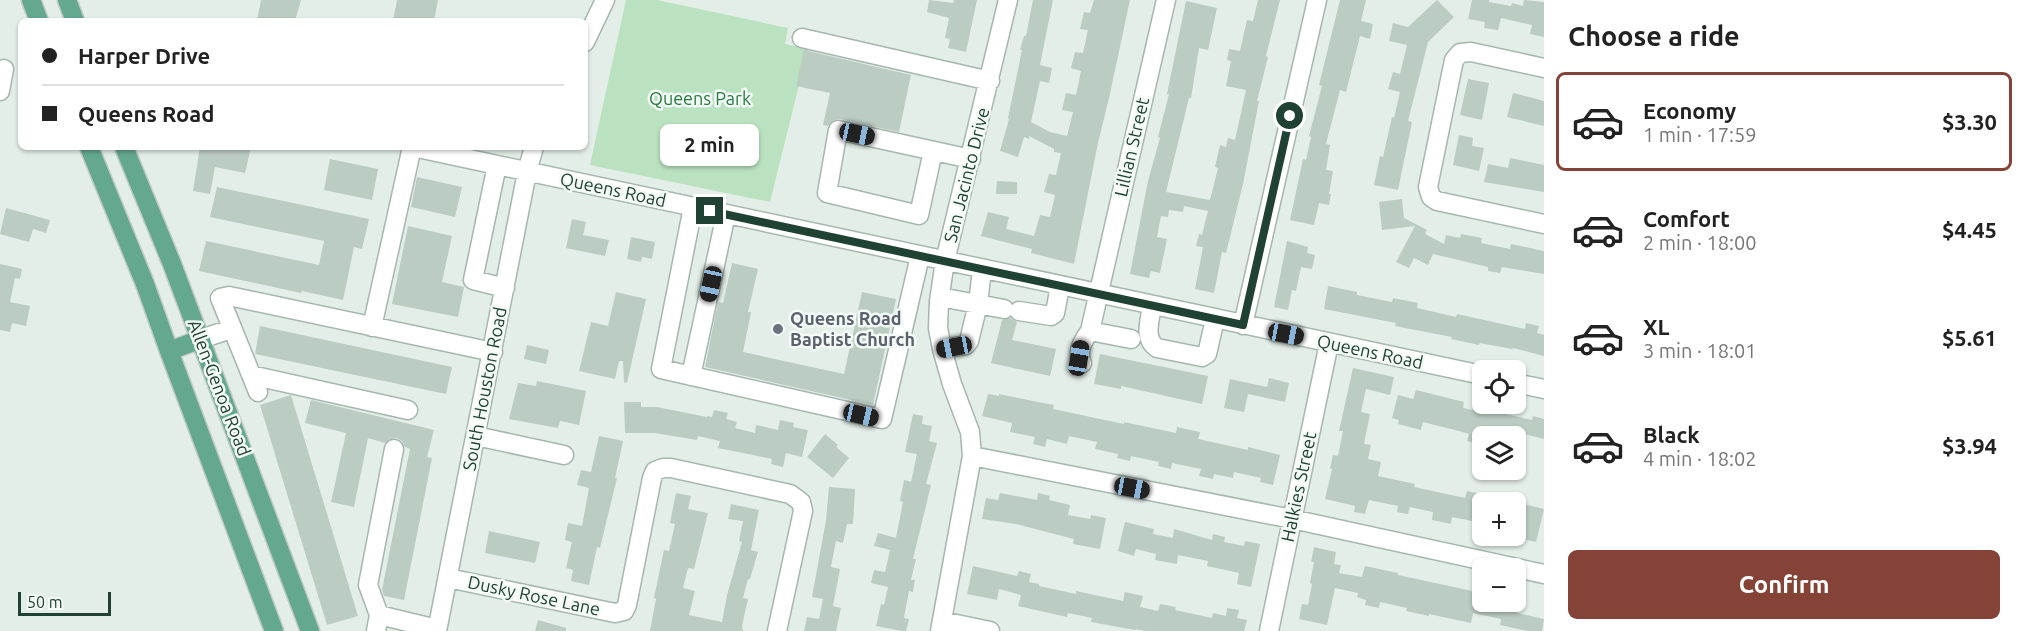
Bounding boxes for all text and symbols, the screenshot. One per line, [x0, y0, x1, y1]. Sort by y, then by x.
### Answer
text: Choose a ride [1568, 21, 1740, 51]
text: Harper Drive [78, 43, 210, 68]
park label: Queens Park [649, 88, 751, 109]
street label: Lillian Street [1110, 95, 1152, 198]
icon: car [1571, 95, 1625, 149]
text: Economy [1643, 98, 1736, 123]
text: Queens Road [78, 101, 214, 126]
route start [1276, 102, 1303, 129]
street label: San Jacinto Drive [940, 105, 992, 244]
text: $3.30 [1942, 109, 1997, 134]
car [838, 121, 876, 147]
text: 1 min · 17:59 [1643, 123, 1757, 146]
callout: 2 min [660, 124, 760, 166]
text: 2 min [684, 133, 735, 156]
street label: Queens Road [558, 168, 668, 211]
route end [696, 197, 723, 224]
icon: car [1571, 203, 1625, 257]
text: Comfort [1643, 206, 1730, 231]
text: $4.45 [1942, 217, 1997, 242]
text: 2 min · 18:00 [1643, 231, 1757, 254]
car [698, 265, 724, 303]
street label: South Houston Road [458, 305, 510, 472]
place label: Queens Road Baptist Church [790, 308, 915, 349]
icon: car [1571, 311, 1625, 365]
text: XL [1643, 314, 1670, 339]
street label: Allen-Genoa Road [185, 317, 255, 459]
marker: Queens Road Baptist Church [771, 322, 785, 336]
car [1267, 322, 1305, 346]
text: $5.61 [1942, 325, 1997, 350]
street label: Queens Road [1315, 330, 1425, 373]
car [935, 335, 973, 359]
car [1067, 339, 1091, 377]
text: 3 min · 18:01 [1643, 339, 1757, 362]
map controls [1472, 360, 1526, 612]
button: locate [1472, 360, 1526, 414]
car [841, 402, 881, 428]
icon: car [1571, 419, 1625, 473]
text: Black [1643, 422, 1700, 447]
button: layers [1472, 426, 1526, 480]
street label: Halkies Street [1277, 430, 1319, 544]
text: $3.94 [1942, 433, 1997, 458]
text: 4 min · 18:02 [1643, 447, 1757, 470]
car [1113, 476, 1151, 500]
button: + [1472, 492, 1526, 546]
button: Confirm [1568, 550, 2000, 619]
button: − [1472, 558, 1526, 612]
street label: Dusky Rose Lane [466, 571, 602, 619]
scale bar [18, 589, 111, 616]
text: 50 m [27, 593, 63, 611]

